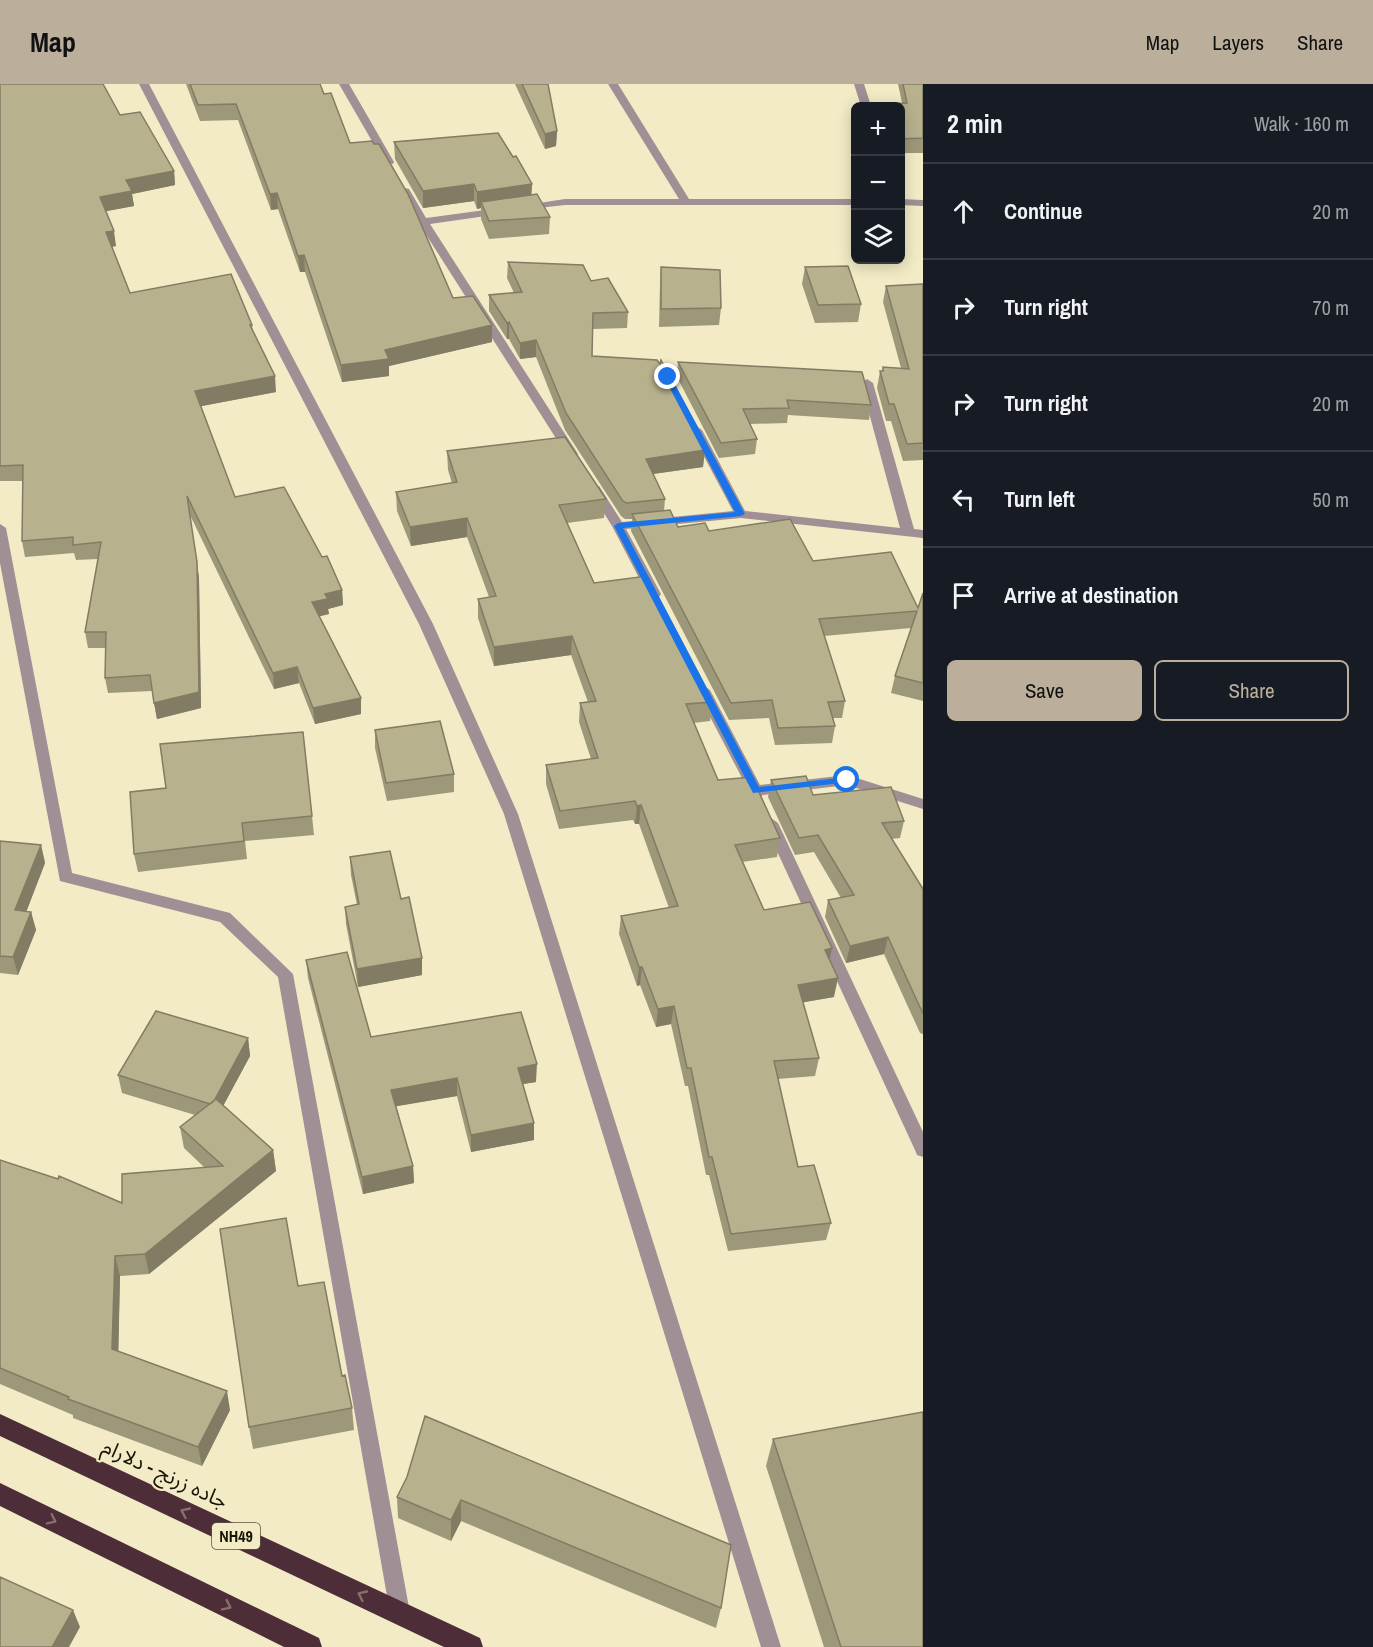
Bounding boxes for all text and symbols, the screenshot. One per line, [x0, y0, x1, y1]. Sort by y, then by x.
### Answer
text: Map [30, 23, 76, 61]
text: Map [1146, 28, 1179, 57]
text: Layers [1212, 28, 1264, 57]
text: Share [1297, 28, 1343, 57]
map controls [851, 102, 905, 264]
button: + [851, 102, 905, 156]
text: 2 min [947, 106, 1003, 141]
text: Walk · 160 m [1254, 110, 1349, 137]
button: − [851, 156, 905, 210]
icon: ahead [947, 195, 980, 228]
text: Continue [1004, 196, 1082, 226]
text: 20 m [1313, 198, 1349, 225]
button: layers [851, 210, 905, 264]
icon: right [947, 291, 980, 324]
text: Turn right [1004, 292, 1088, 322]
text: 70 m [1313, 294, 1349, 321]
route end [654, 363, 680, 389]
icon: right [947, 387, 980, 420]
text: Turn right [1004, 388, 1088, 418]
text: 20 m [1313, 390, 1349, 417]
icon: left [947, 483, 980, 516]
text: Turn left [1004, 484, 1075, 514]
text: 50 m [1313, 486, 1349, 513]
icon: arrive [947, 579, 980, 612]
text: Arrive at destination [1004, 580, 1178, 610]
button: Save [947, 660, 1142, 721]
button: Share [1154, 660, 1349, 721]
route start [833, 766, 859, 792]
street label: جاده زرنج - دلارام [97, 1432, 233, 1517]
one-way arrow [181, 1507, 192, 1519]
one-way arrow [46, 1513, 57, 1525]
road number: NH49 [212, 1523, 260, 1549]
one-way arrow [357, 1590, 368, 1602]
one-way arrow [221, 1599, 232, 1611]

